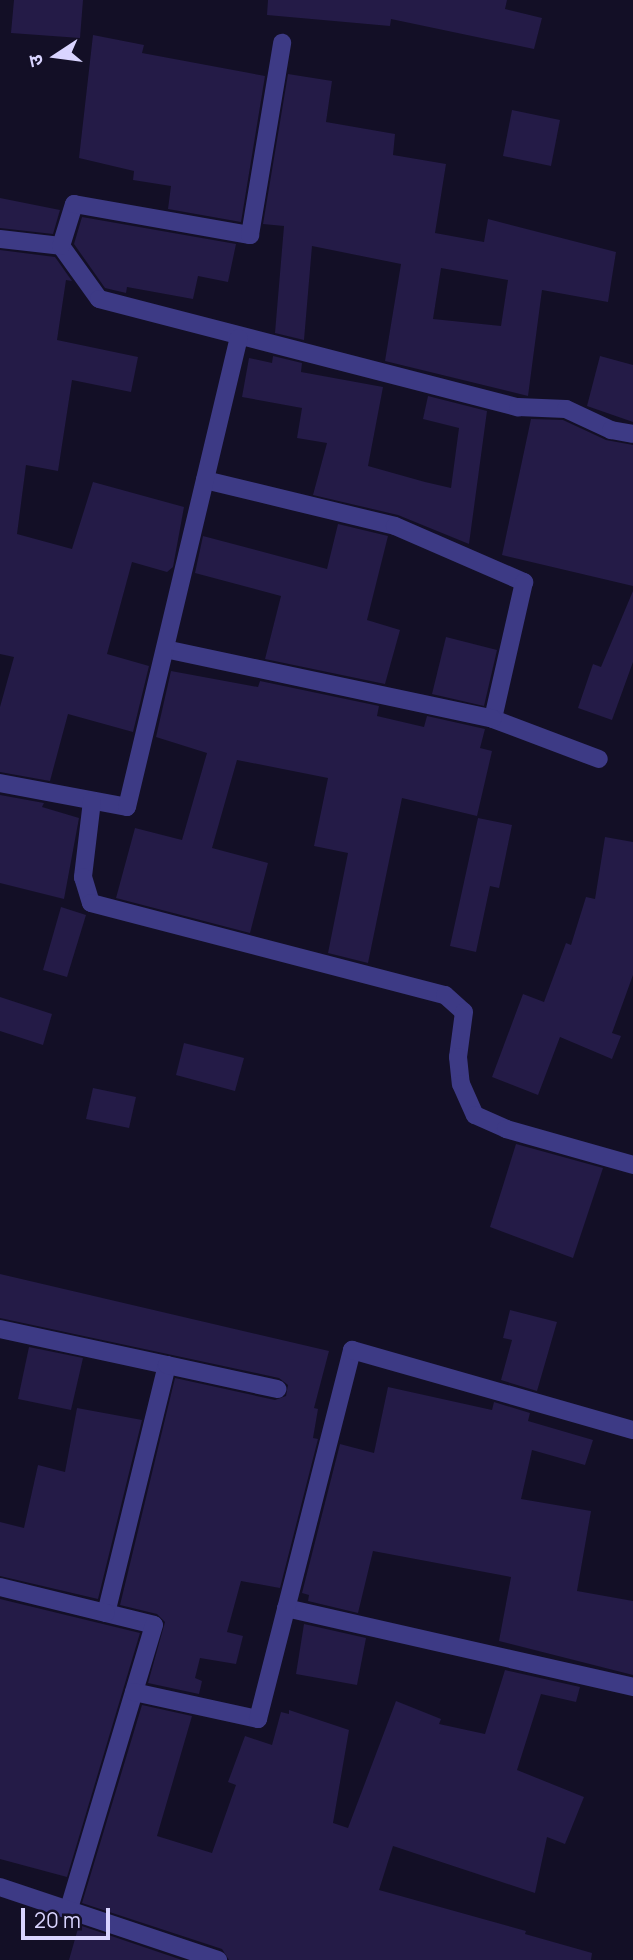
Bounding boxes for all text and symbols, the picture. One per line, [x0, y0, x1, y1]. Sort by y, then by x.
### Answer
north arrow [21, 21, 91, 91]
text: उ [22, 52, 49, 69]
scale bar [24, 1894, 114, 1938]
text: 20 m [34, 1906, 81, 1934]

